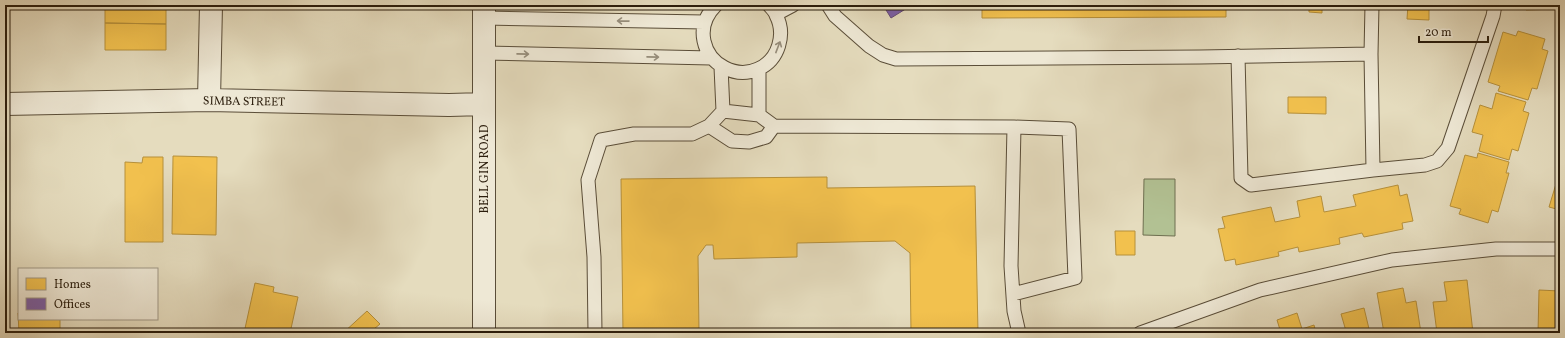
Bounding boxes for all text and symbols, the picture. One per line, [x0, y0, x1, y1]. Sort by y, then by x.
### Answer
one-way arrow [617, 17, 630, 24]
scale bar [1419, 18, 1488, 44]
text: 20 m [1425, 25, 1452, 41]
one-way arrow [775, 42, 783, 54]
one-way arrow [516, 50, 529, 58]
one-way arrow [646, 53, 659, 61]
street label: SIMBA STREET [203, 93, 285, 111]
street label: BELL GIN ROAD [477, 124, 493, 213]
legend [18, 268, 158, 320]
text: Homes [54, 277, 91, 293]
text: Offices [54, 297, 90, 313]

